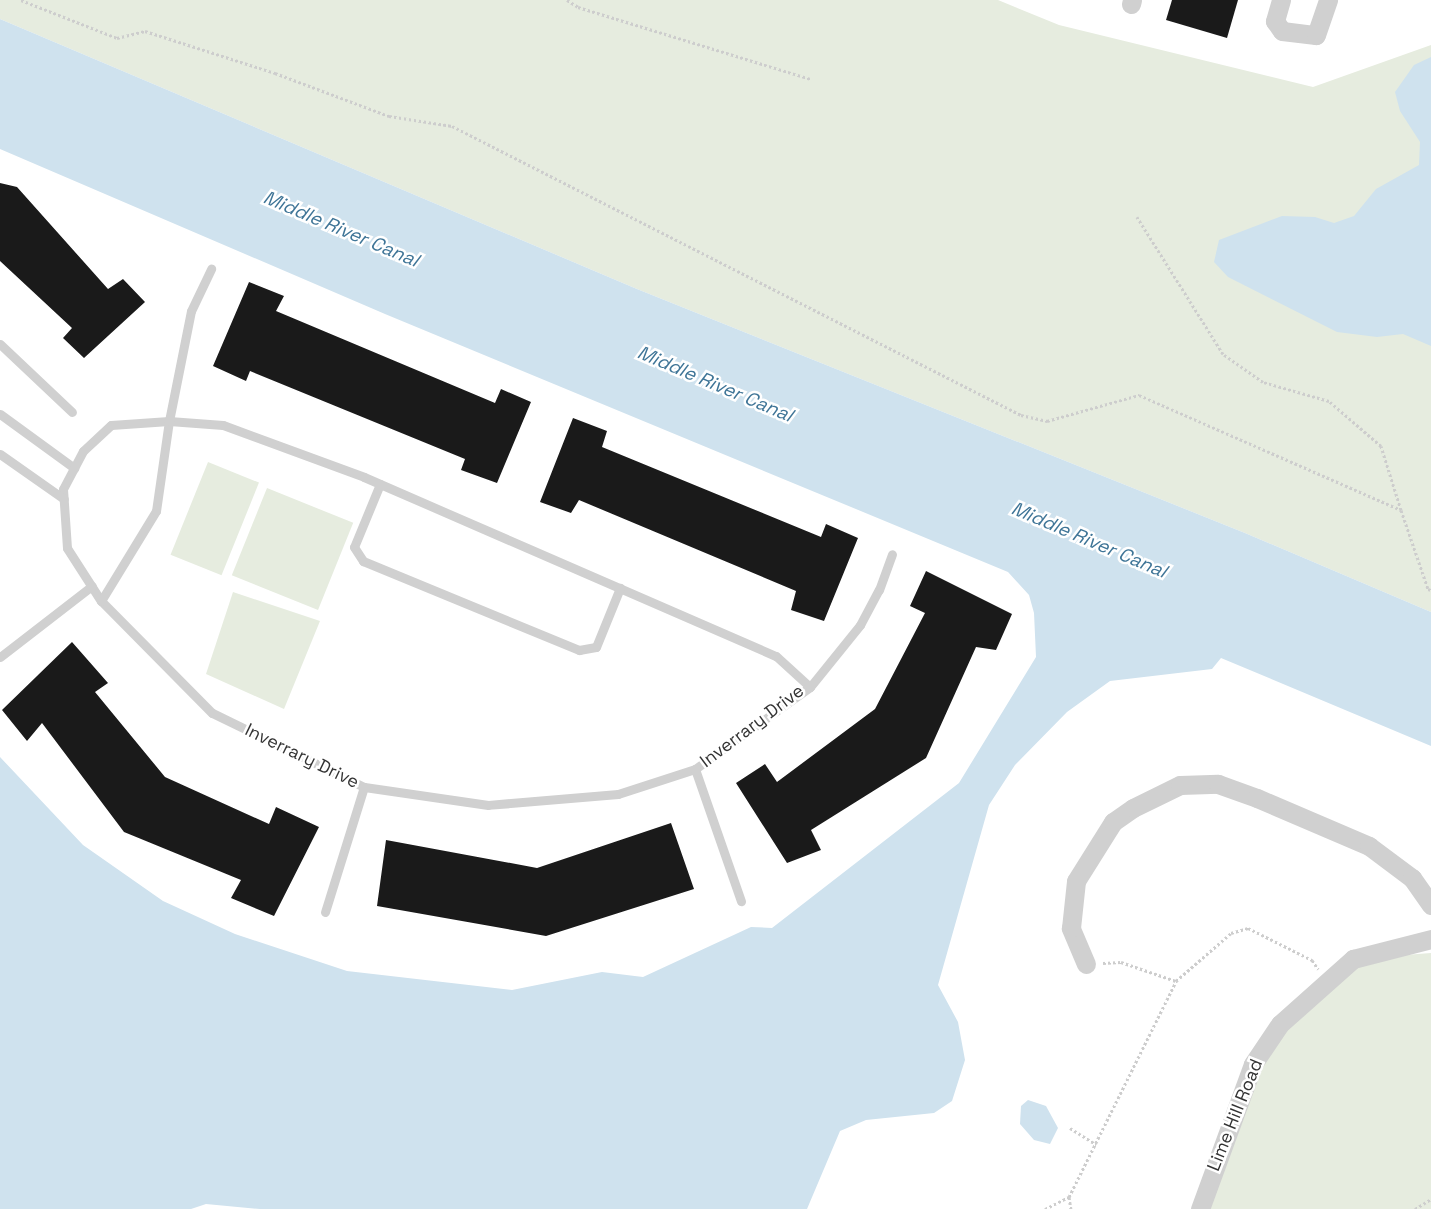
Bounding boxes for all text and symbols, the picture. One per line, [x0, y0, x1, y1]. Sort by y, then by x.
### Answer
water label: Middle River Canal [260, 186, 422, 272]
water label: Middle River Canal [634, 341, 796, 427]
water label: Middle River Canal [1008, 497, 1170, 583]
street label: Inverrary Drive [696, 680, 808, 772]
street label: Inverrary Drive [241, 719, 363, 793]
street label: Lime Hill Road [1203, 1056, 1267, 1174]

